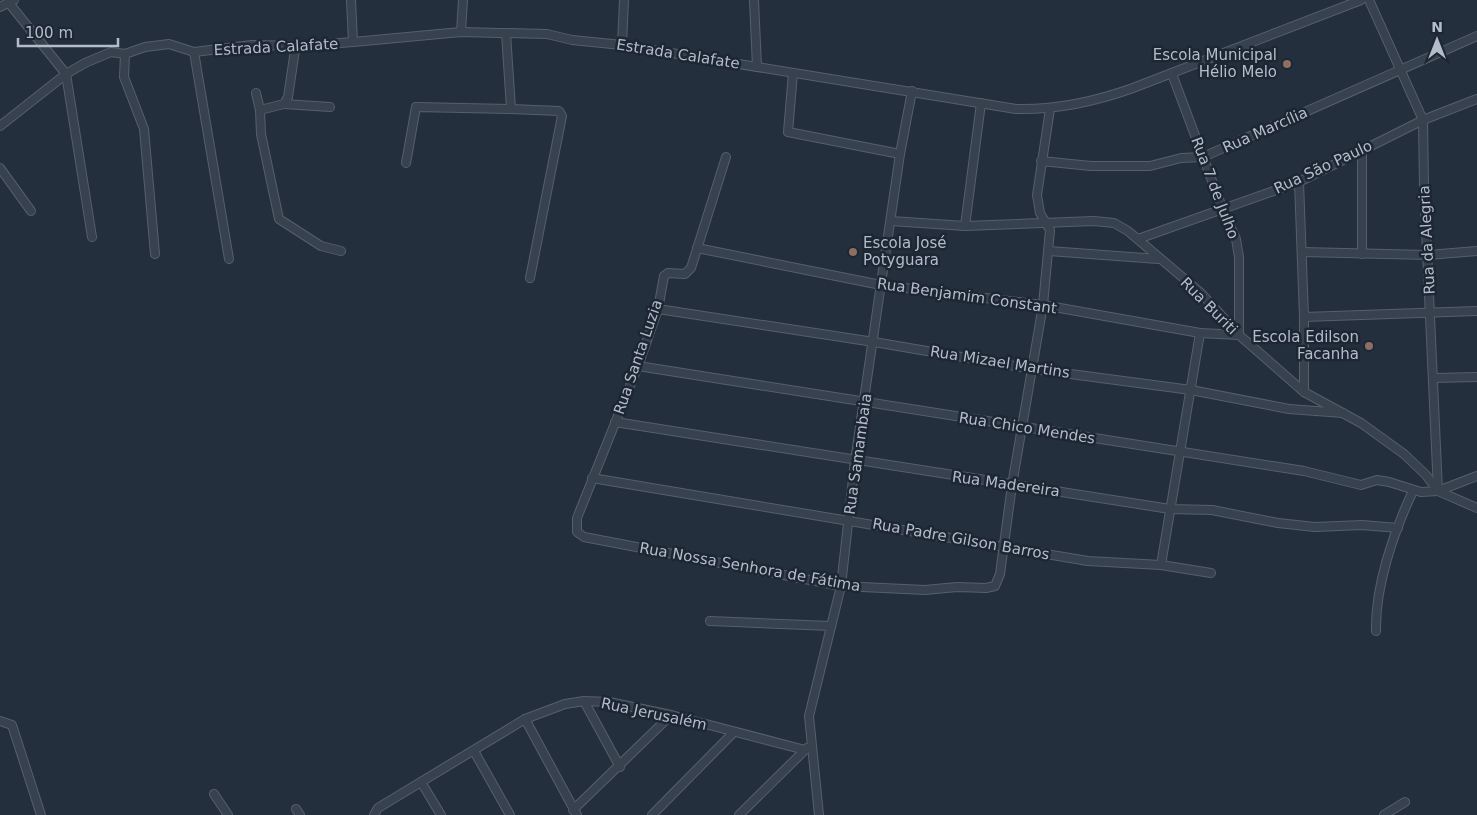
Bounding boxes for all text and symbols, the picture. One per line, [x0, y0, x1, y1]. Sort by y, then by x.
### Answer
scale bar [18, 15, 118, 47]
north arrow [1412, 15, 1462, 65]
text: N [1431, 19, 1443, 35]
text: 100 m [25, 24, 73, 42]
street label: Estrada Calafate [213, 35, 339, 59]
street label: Estrada Calafate [615, 35, 741, 73]
place label: Escola Municipal Hélio Melo [1153, 46, 1277, 81]
marker: Escola Municipal Hélio Melo [1281, 58, 1293, 70]
street label: Rua Marcília [1220, 103, 1310, 157]
street label: Rua 7 de Julho [1187, 134, 1243, 242]
street label: Rua São Paulo [1271, 136, 1375, 198]
street label: Rua da Alegria [1415, 185, 1439, 295]
place label: Escola José Potyguara [863, 234, 947, 269]
marker: Escola José Potyguara [847, 246, 859, 258]
street label: Rua Benjamim Constant [876, 274, 1058, 318]
street label: Rua Buriti [1177, 274, 1241, 338]
street label: Rua Santa Luzia [610, 297, 666, 417]
place label: Escola Edilson Facanha [1252, 328, 1359, 363]
marker: Escola Edilson Facanha [1363, 340, 1375, 352]
street label: Rua Mizael Martins [929, 342, 1071, 382]
street label: Rua Samambaia [841, 392, 875, 516]
street label: Rua Chico Mendes [958, 408, 1097, 448]
street label: Rua Madereira [951, 468, 1061, 500]
street label: Rua Padre Gilson Barros [871, 515, 1051, 563]
street label: Rua Nossa Senhora de Fátima [638, 539, 862, 595]
street label: Rua Jerusalém [600, 694, 708, 734]

